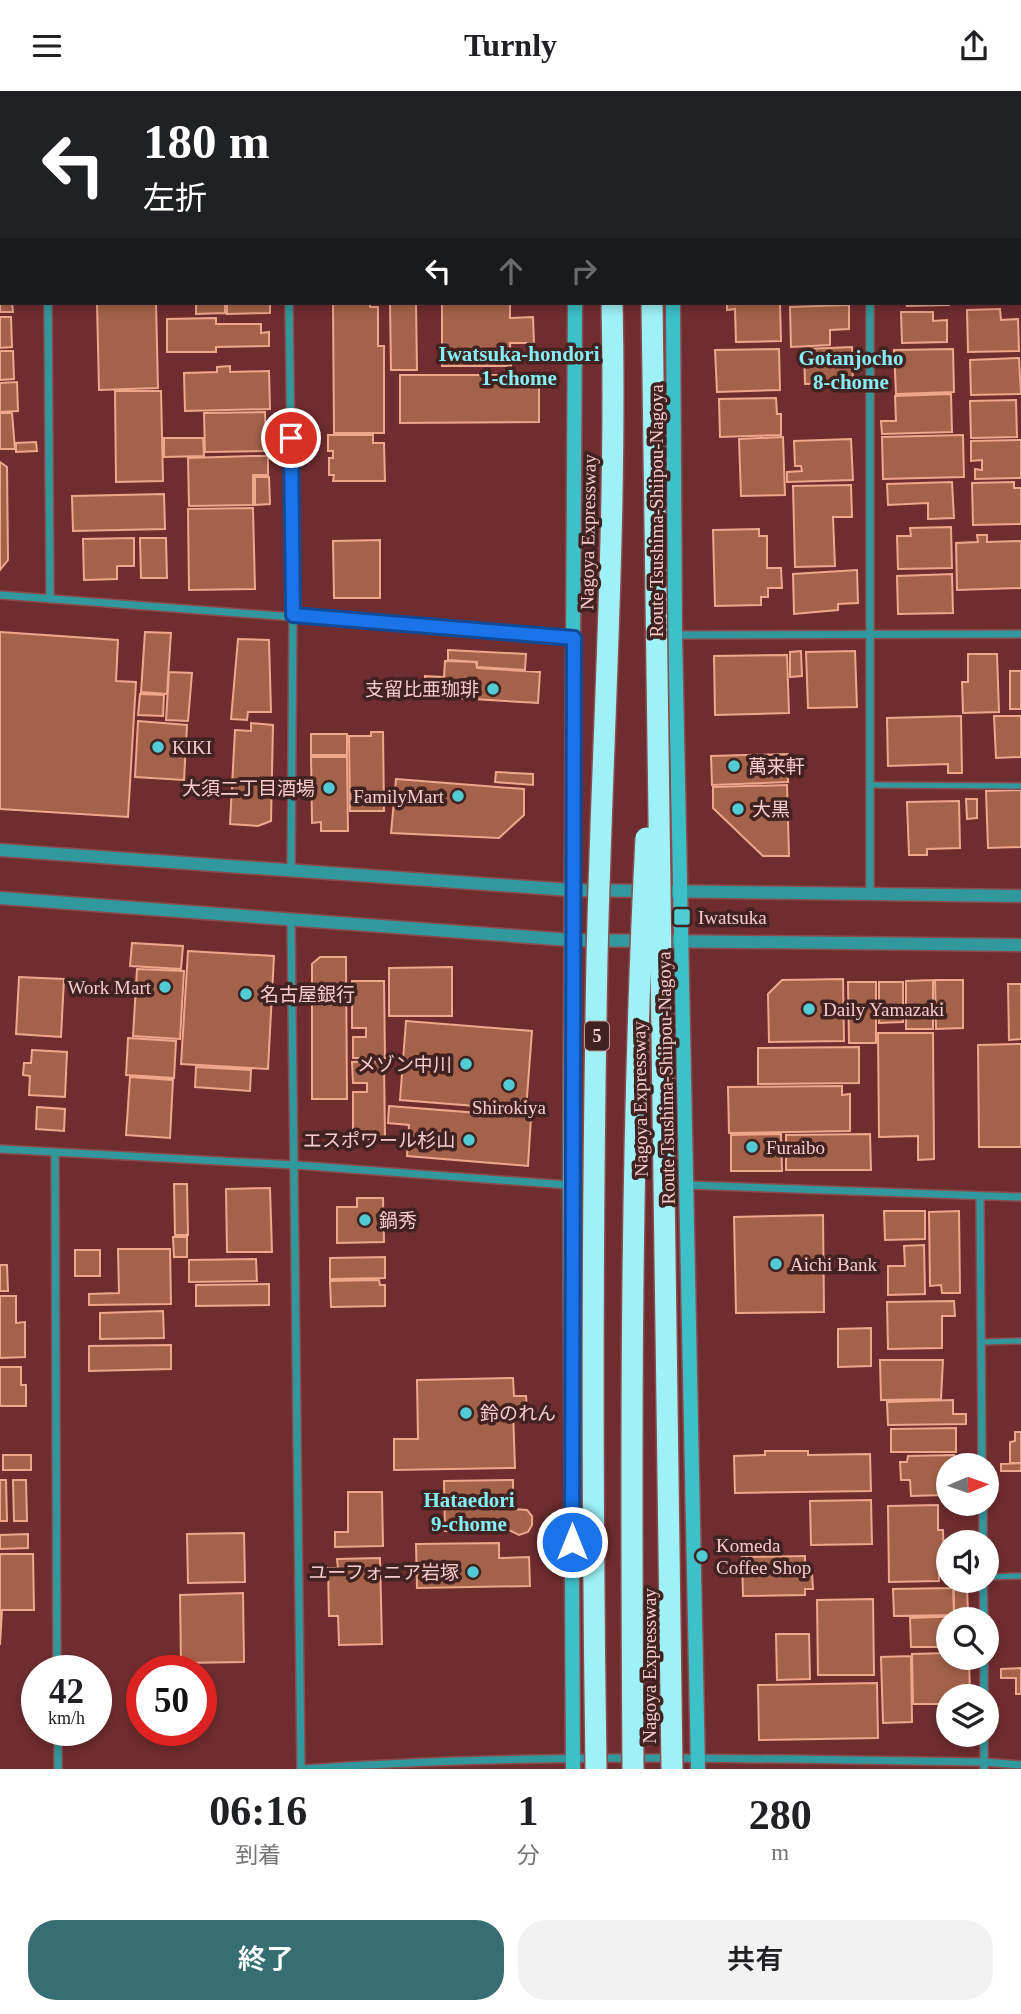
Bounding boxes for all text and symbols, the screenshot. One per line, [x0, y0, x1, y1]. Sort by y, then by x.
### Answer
icon: menu [28, 27, 66, 65]
text: Turnly [464, 27, 557, 63]
icon: share [955, 27, 993, 65]
text: 180 m [143, 114, 270, 169]
icon: left [28, 119, 119, 210]
text: 左折 [143, 180, 207, 216]
icon: left [419, 252, 457, 290]
icon: ahead [492, 252, 530, 290]
icon: right [565, 252, 603, 290]
district label: Iwatsuka-hondori 1-chome [438, 342, 600, 390]
district label: Gotanjocho 8-chome [799, 346, 904, 394]
street label: Route Tsushima-Shiipou-Nagoya [646, 384, 667, 638]
pin [261, 408, 321, 468]
icon: arrive [272, 419, 310, 457]
street label: Nagoya Expressway [576, 454, 600, 610]
place label: 支留比亜珈琲 [365, 679, 479, 700]
marker: 支留比亜珈琲 [485, 681, 501, 697]
place label: KIKI [172, 737, 212, 758]
marker: KIKI [150, 739, 166, 755]
place label: 萬来軒 [748, 756, 805, 777]
marker: 萬来軒 [726, 758, 742, 774]
place label: 大須二丁目酒場 [182, 778, 315, 799]
marker: 大須二丁目酒場 [321, 780, 337, 796]
place label: FamilyMart [353, 786, 445, 807]
marker: FamilyMart [450, 788, 466, 804]
place label: 大黒 [752, 799, 790, 820]
marker: 大黒 [730, 801, 746, 817]
marker: Iwatsuka [672, 907, 692, 927]
place label: Iwatsuka [698, 907, 767, 928]
street label: Route Tsushima-Shiipou-Nagoya [653, 951, 679, 1205]
place label: Work Mart [68, 977, 152, 998]
marker: Work Mart [157, 979, 173, 995]
place label: 名古屋銀行 [260, 984, 355, 1005]
marker: 名古屋銀行 [238, 986, 254, 1002]
place label: Daily Yamazaki [823, 999, 944, 1020]
marker: Daily Yamazaki [801, 1001, 817, 1017]
road number: 5 [585, 1021, 609, 1051]
street label: Nagoya Expressway [628, 1021, 652, 1177]
place label: メゾン中川 [357, 1054, 452, 1075]
marker: メゾン中川 [458, 1056, 474, 1072]
marker: Shirokiya [501, 1077, 517, 1093]
place label: Shirokiya [472, 1097, 547, 1118]
place label: エスポワール杉山 [303, 1130, 455, 1151]
marker: エスポワール杉山 [461, 1132, 477, 1148]
place label: Furaibo [766, 1137, 825, 1158]
marker: Furaibo [744, 1139, 760, 1155]
place label: 鍋秀 [379, 1210, 417, 1231]
marker: 鍋秀 [357, 1212, 373, 1228]
place label: Aichi Bank [790, 1254, 878, 1275]
marker: Aichi Bank [768, 1256, 784, 1272]
place label: 鈴のれん [480, 1403, 556, 1424]
marker: 鈴のれん [458, 1405, 474, 1421]
north arrow [936, 1453, 999, 1515]
map controls [936, 1453, 999, 1747]
district label: Hataedori 9-chome [424, 1488, 515, 1536]
position arrow [535, 1505, 609, 1579]
button: sound [936, 1530, 999, 1593]
place label: Komeda Coffee Shop [716, 1535, 811, 1578]
marker: Komeda Coffee Shop [694, 1548, 710, 1564]
place label: ユーフォニア岩塚 [308, 1562, 459, 1583]
marker: ユーフォニア岩塚 [465, 1564, 481, 1580]
street label: Nagoya Expressway [639, 1588, 660, 1744]
button: search [936, 1607, 999, 1670]
speed limit sign: 50 [126, 1655, 217, 1746]
text: 42 [49, 1672, 84, 1711]
button: layers [936, 1684, 999, 1747]
text: km/h [48, 1708, 85, 1728]
text: 06:16 [209, 1788, 307, 1834]
text: 1 [518, 1788, 539, 1834]
text: 280 [749, 1792, 812, 1838]
text: m [771, 1840, 789, 1865]
text: 到着 [235, 1843, 281, 1868]
text: 分 [517, 1843, 540, 1868]
button: 終了 [28, 1920, 504, 2000]
button: 共有 [518, 1920, 993, 2000]

